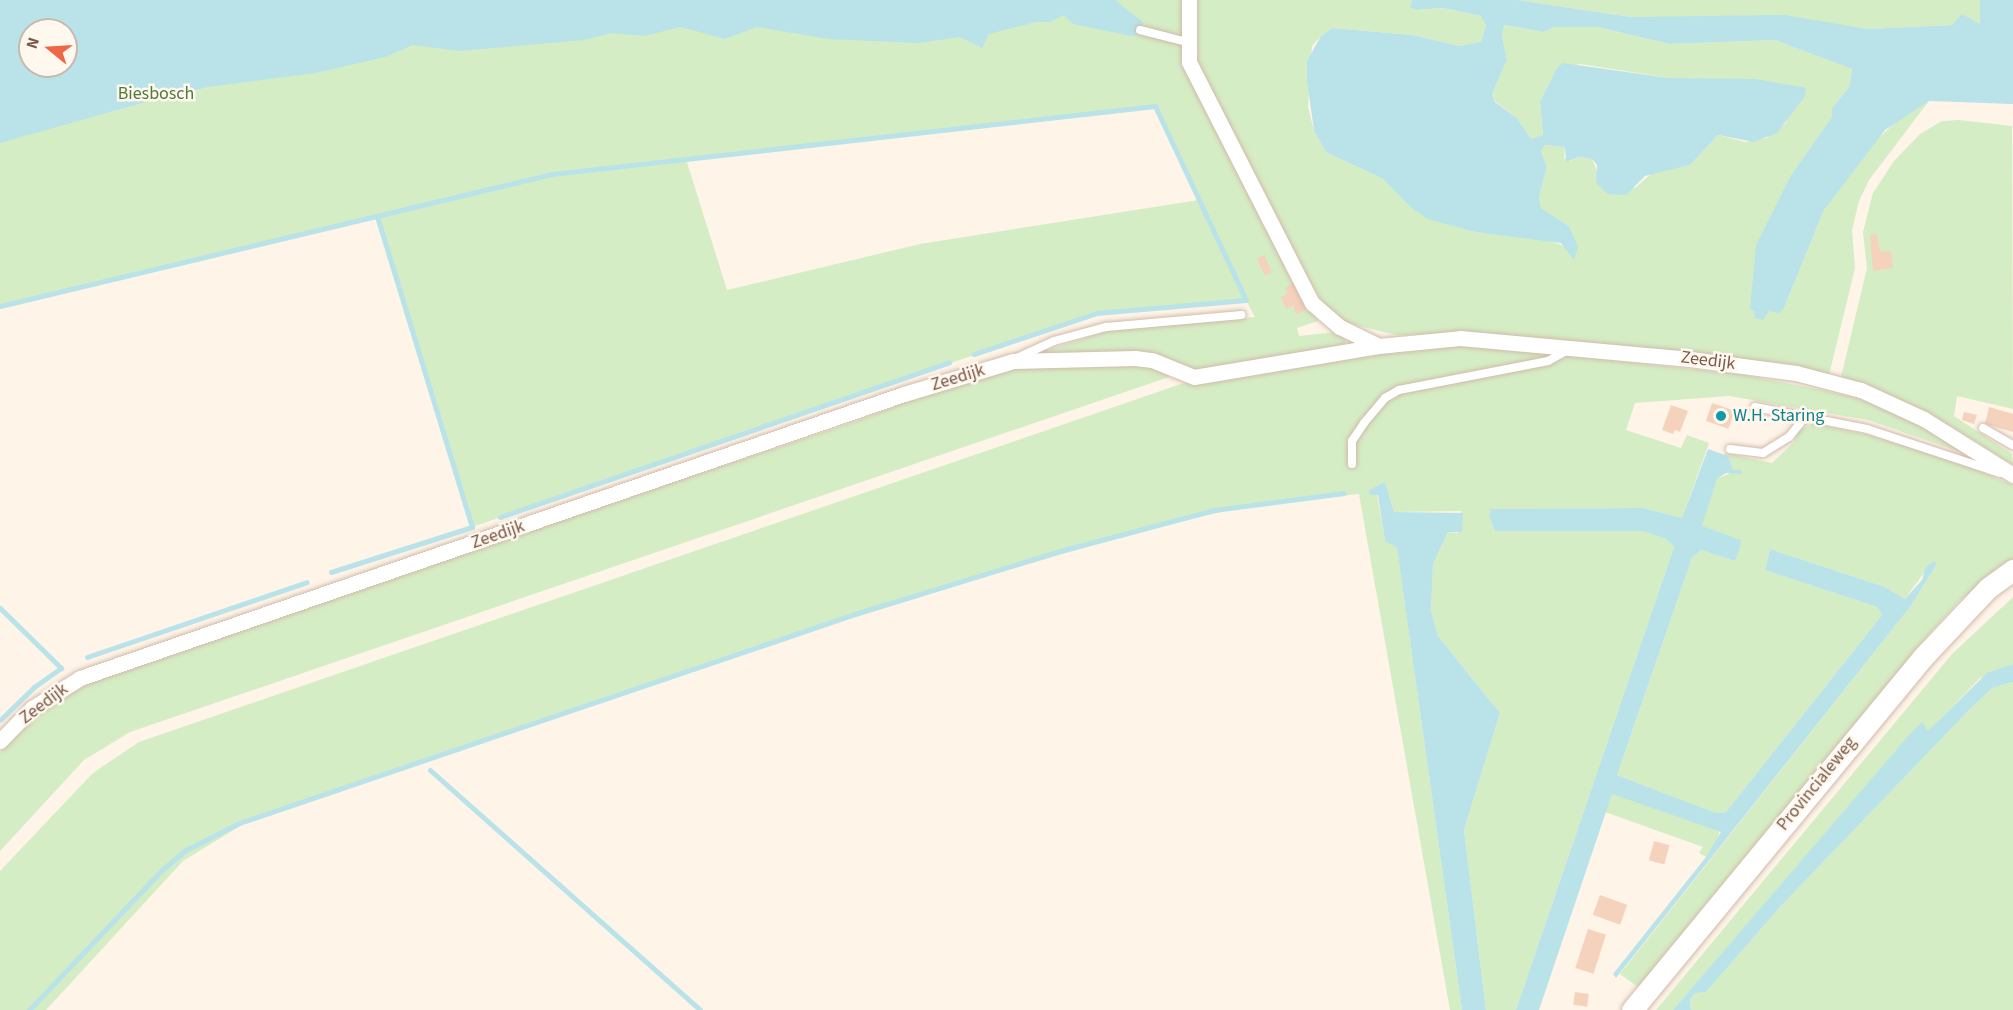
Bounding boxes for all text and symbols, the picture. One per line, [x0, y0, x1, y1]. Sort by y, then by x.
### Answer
north arrow [18, 18, 78, 78]
text: N [21, 35, 45, 52]
park label: Biesbosch [118, 83, 194, 105]
street label: Zeedijk [1679, 347, 1737, 375]
street label: Zeedijk [929, 360, 987, 396]
place label: W.H. Staring [1733, 405, 1824, 427]
marker: W.H. Staring [1714, 409, 1728, 423]
street label: Zeedijk [469, 516, 527, 554]
street label: Zeedijk [16, 679, 72, 729]
street label: Provincialeweg [1773, 733, 1861, 835]

